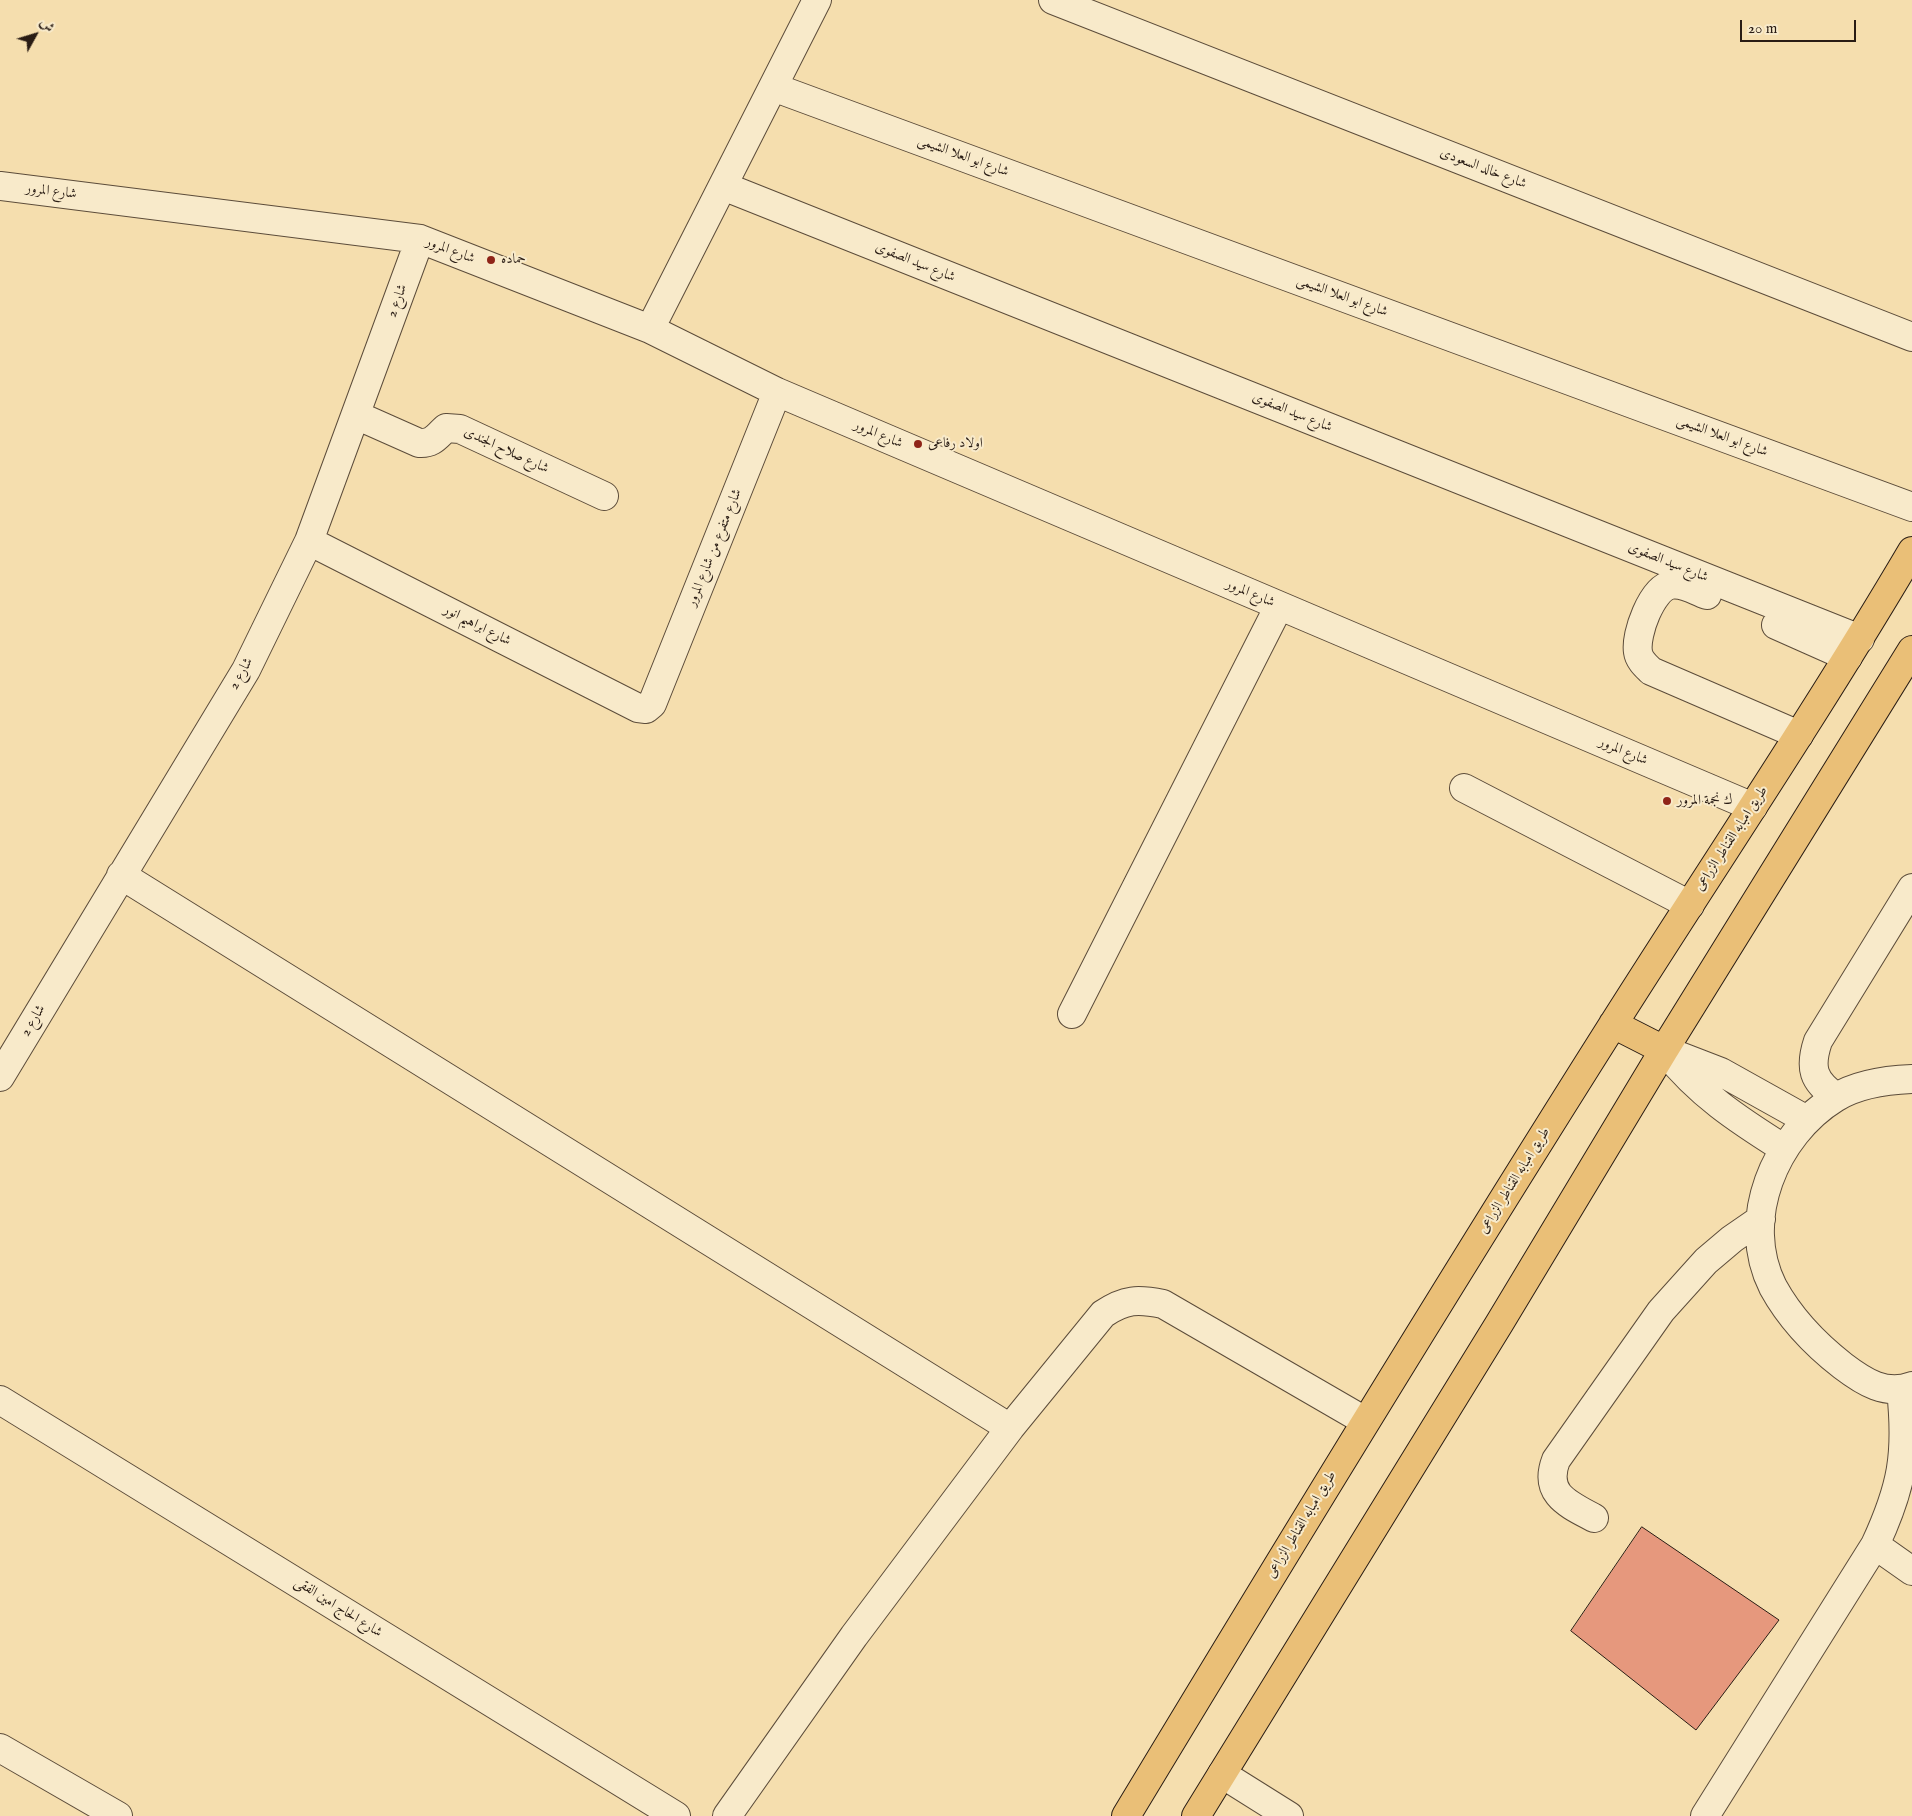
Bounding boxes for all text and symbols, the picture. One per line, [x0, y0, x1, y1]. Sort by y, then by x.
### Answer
north arrow [10, 10, 60, 60]
scale bar [1742, 10, 1858, 42]
text: ش [35, 14, 58, 37]
text: 20 m [1748, 19, 1777, 38]
street label: شارع ابو العلا الشيمى [915, 133, 1011, 181]
street label: شارع خالد السعودى [1437, 145, 1529, 193]
street label: شارع المرور [24, 181, 78, 203]
street label: شارع المرور [423, 234, 477, 268]
street label: شارع سيد الصفوى [873, 239, 957, 287]
place label: حماده [501, 252, 526, 268]
marker: حماده [485, 254, 497, 266]
street label: شارع ابو العلا الشيمى [1294, 273, 1390, 321]
street label: شارع 2 [384, 282, 412, 320]
street label: شارع سيد الصفوى [1250, 389, 1334, 437]
street label: شارع ابو العلا الشيمى [1674, 413, 1770, 461]
street label: شارع المرور [851, 417, 905, 453]
street label: شارع صلاح الجندى [461, 424, 551, 478]
place label: اولاد رفاعى [928, 436, 983, 452]
marker: اولاد رفاعى [912, 438, 924, 450]
street label: شارع متفرع من شارع المرور [684, 487, 746, 609]
street label: شارع سيد الصفوى [1626, 539, 1710, 587]
street label: شارع المرور [1223, 576, 1277, 612]
street label: شارع ابراهيم انور [440, 602, 514, 650]
street label: شارع 2 [226, 655, 258, 693]
street label: شارع المرور [1596, 734, 1650, 770]
street label: طريق امبابه القناطر الزراعى [1692, 783, 1772, 895]
place label: ك نجمة المرور [1677, 793, 1733, 809]
marker: ك نجمة المرور [1661, 795, 1673, 807]
street label: شارع 2 [18, 1002, 50, 1040]
street label: طريق امبابه القناطر الزراعى [1476, 1125, 1554, 1237]
street label: طريق امبابه القناطر الزراعى [1263, 1468, 1341, 1582]
street label: شارع الحاج امين الفقى [291, 1574, 385, 1642]

